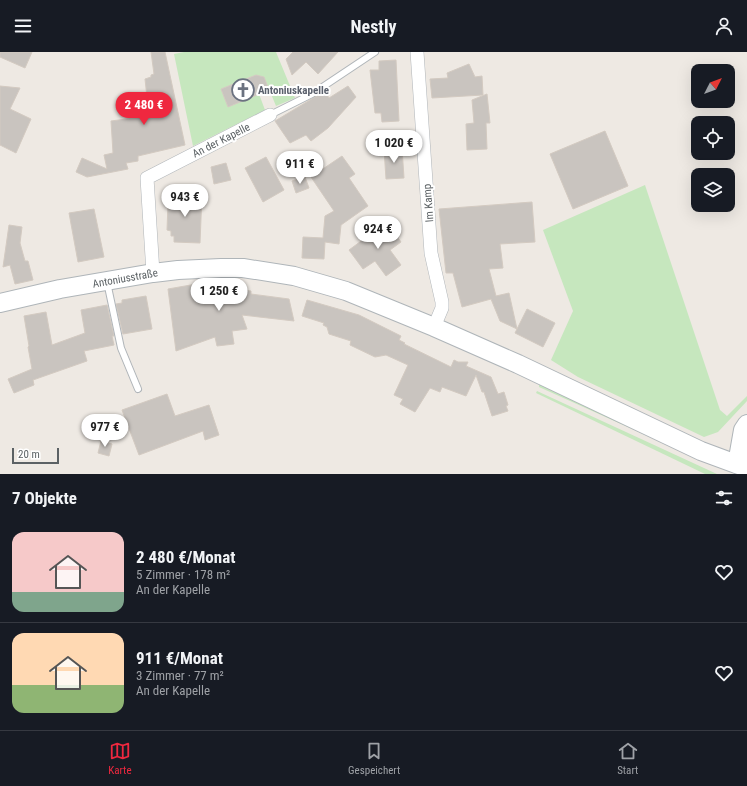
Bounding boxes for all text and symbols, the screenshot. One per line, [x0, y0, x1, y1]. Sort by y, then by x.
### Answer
icon: menu [12, 15, 34, 37]
icon: person [713, 15, 735, 37]
text: Nestly [351, 16, 396, 37]
north arrow [691, 64, 735, 108]
map controls [691, 64, 735, 212]
church icon: Antoniuskapelle [230, 77, 256, 103]
place label: Antoniuskapelle [258, 84, 329, 97]
pin: 2 480 € [107, 92, 181, 126]
text: 2 480 € [125, 97, 163, 112]
button: locate [691, 116, 735, 160]
street label: An der Kapelle [190, 120, 252, 160]
pin: 1 020 € [357, 130, 431, 164]
text: 1 020 € [375, 135, 413, 150]
pin: 911 € [272, 151, 328, 185]
text: 911 € [285, 156, 315, 171]
button: layers [691, 168, 735, 212]
street label: Im Kamp [421, 183, 436, 223]
pin: 943 € [157, 184, 213, 218]
text: 943 € [170, 189, 200, 204]
pin: 924 € [350, 216, 406, 250]
text: 924 € [363, 221, 393, 236]
street label: Antoniusstraße [91, 266, 159, 291]
pin: 1 250 € [182, 278, 256, 312]
text: 1 250 € [200, 283, 238, 298]
pin: 977 € [77, 414, 133, 448]
text: 977 € [90, 419, 120, 434]
scale bar [12, 446, 59, 465]
text: 20 m [18, 448, 40, 461]
icon: filters [713, 487, 735, 509]
text: 7 Objekte [12, 488, 77, 508]
text: 2 480 €/Monat [136, 547, 235, 567]
icon: home [44, 548, 92, 596]
icon: heart [713, 561, 735, 583]
text: 5 Zimmer · 178 m² [136, 567, 230, 582]
text: An der Kapelle [136, 582, 210, 597]
text: 911 €/Monat [136, 648, 223, 668]
icon: home [44, 649, 92, 697]
icon: heart [713, 662, 735, 684]
text: 3 Zimmer · 77 m² [136, 668, 224, 683]
text: An der Kapelle [136, 683, 210, 698]
tab: Karte [108, 740, 132, 777]
tab: Gespeichert [348, 740, 400, 777]
tab: Start [617, 740, 639, 777]

